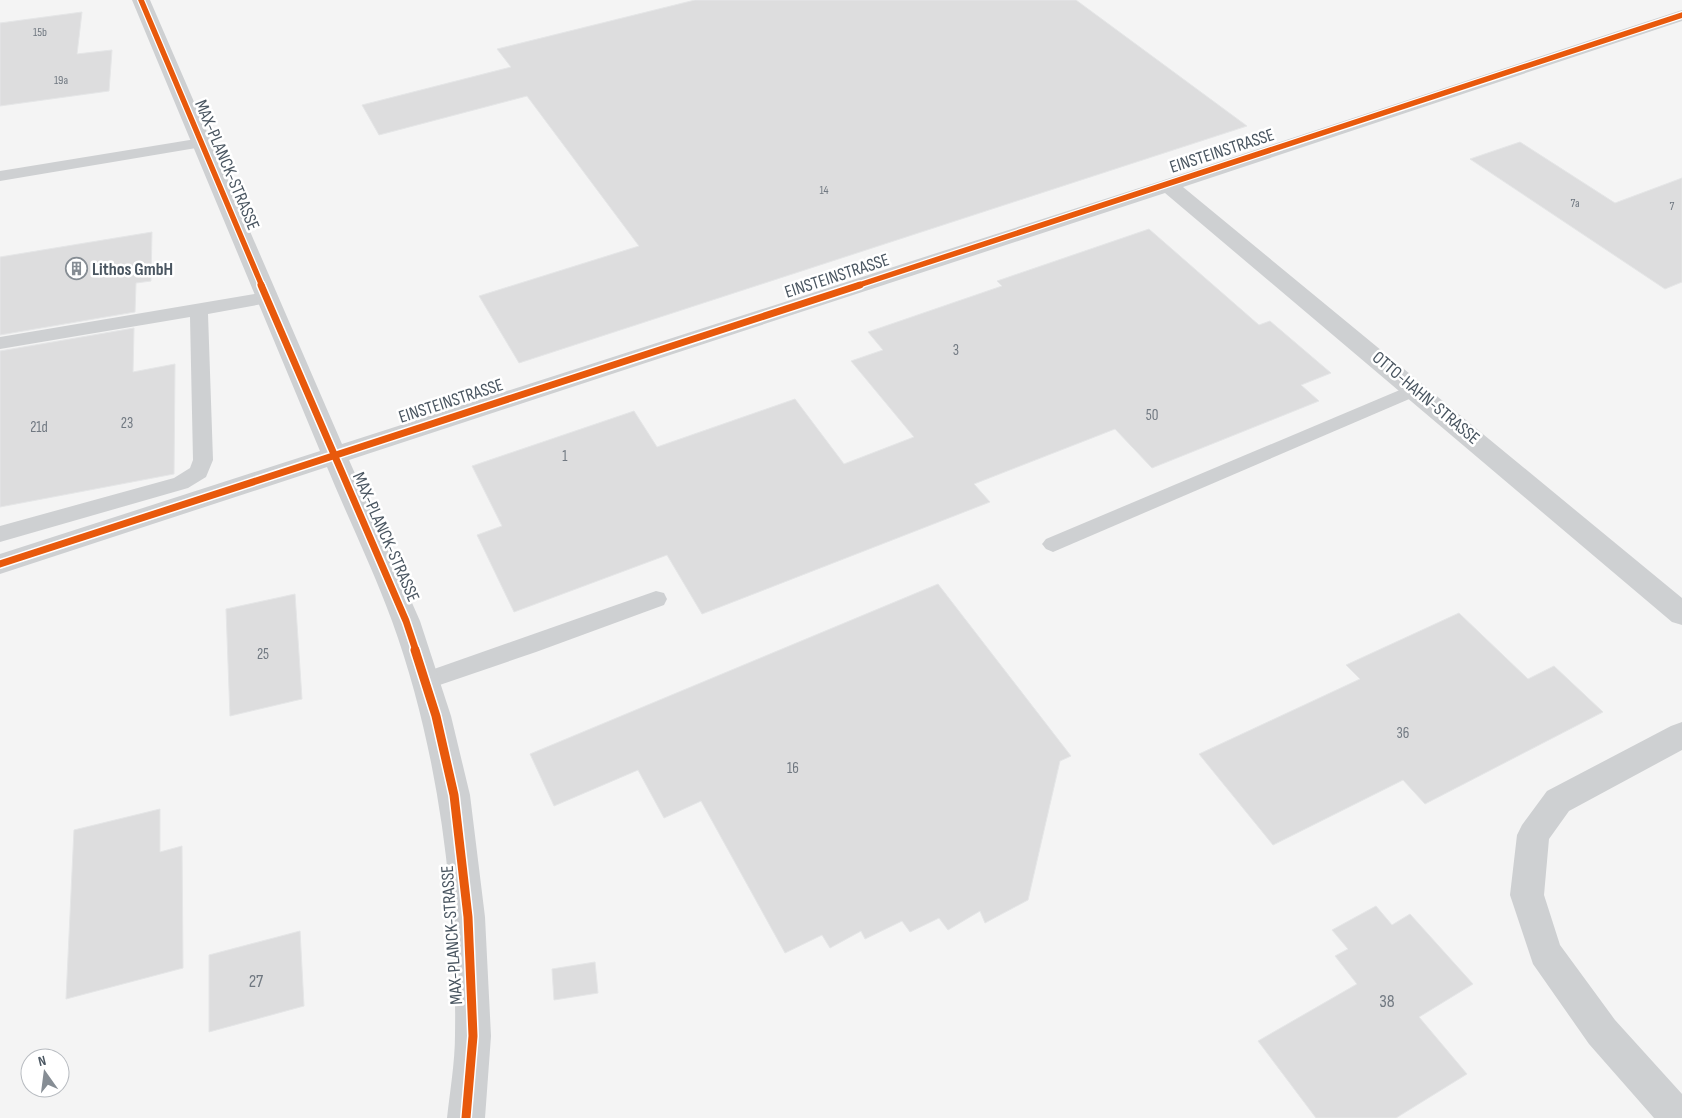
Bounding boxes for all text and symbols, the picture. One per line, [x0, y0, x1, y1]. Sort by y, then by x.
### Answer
house number: 15b [33, 25, 47, 40]
house number: 19a [54, 73, 68, 88]
street label: MAX-PLANCK-STRASSE [190, 97, 264, 233]
street label: EINSTEINSTRASSE [1167, 124, 1277, 178]
house number: 14 [819, 183, 829, 198]
house number: 7a [1570, 196, 1580, 211]
house number: 7 [1670, 199, 1675, 214]
street label: EINSTEINSTRASSE [782, 249, 892, 303]
building icon: Lithos GmbH [64, 257, 88, 281]
place label: Lithos GmbH [92, 259, 173, 280]
house number: 3 [953, 341, 959, 360]
street label: OTTO-HAHN-STRASSE [1368, 347, 1484, 449]
street label: EINSTEINSTRASSE [396, 374, 506, 428]
house number: 50 [1146, 406, 1158, 425]
house number: 23 [121, 414, 133, 433]
house number: 21d [30, 418, 48, 437]
house number: 1 [562, 447, 568, 466]
street label: MAX-PLANCK-STRASSE [348, 469, 424, 605]
house number: 25 [257, 645, 269, 664]
house number: 36 [1397, 724, 1409, 743]
house number: 16 [787, 759, 799, 778]
street label: MAX-PLANCK-STRASSE [437, 865, 467, 1005]
house number: 27 [249, 971, 264, 992]
house number: 38 [1379, 991, 1395, 1012]
north arrow [20, 1048, 70, 1098]
text: N [36, 1052, 48, 1070]

